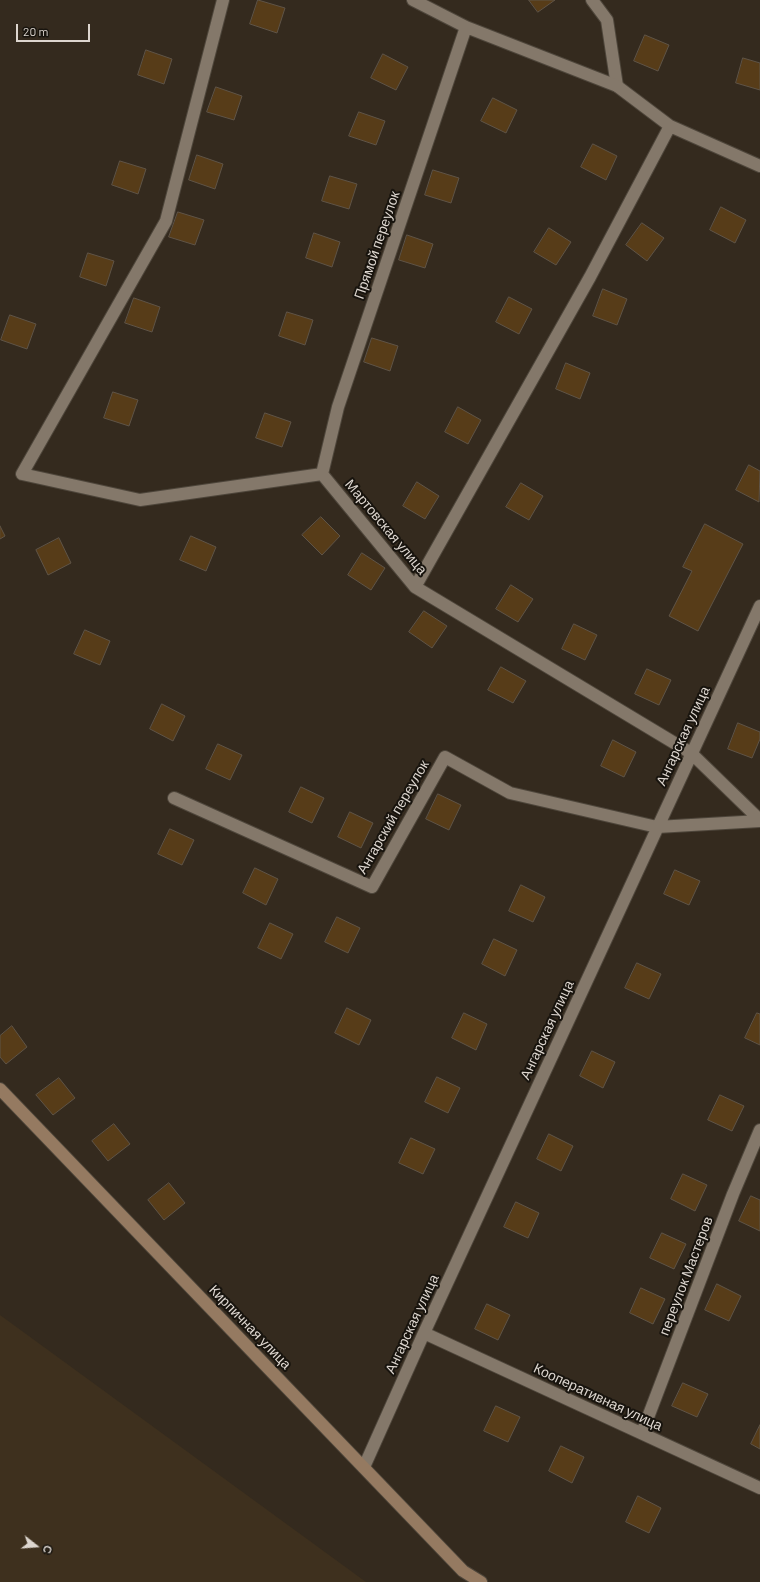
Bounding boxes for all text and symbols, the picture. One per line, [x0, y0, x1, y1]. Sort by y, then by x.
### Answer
scale bar [18, 16, 92, 42]
text: 20 m [23, 24, 49, 38]
street label: Прямой переулок [351, 189, 403, 301]
street label: Мартовская улица [341, 476, 431, 578]
street label: Ангарская улица [653, 684, 713, 788]
street label: Ангарский переулок [354, 757, 432, 877]
street label: Ангарская улица [517, 978, 577, 1082]
street label: переулок Мастеров [656, 1214, 716, 1338]
street label: Ангарская улица [382, 1272, 442, 1376]
street label: Кирпичная улица [205, 1281, 295, 1373]
street label: Кооперативная улица [531, 1360, 665, 1434]
north arrow [16, 1526, 56, 1566]
text: С [41, 1544, 55, 1555]

